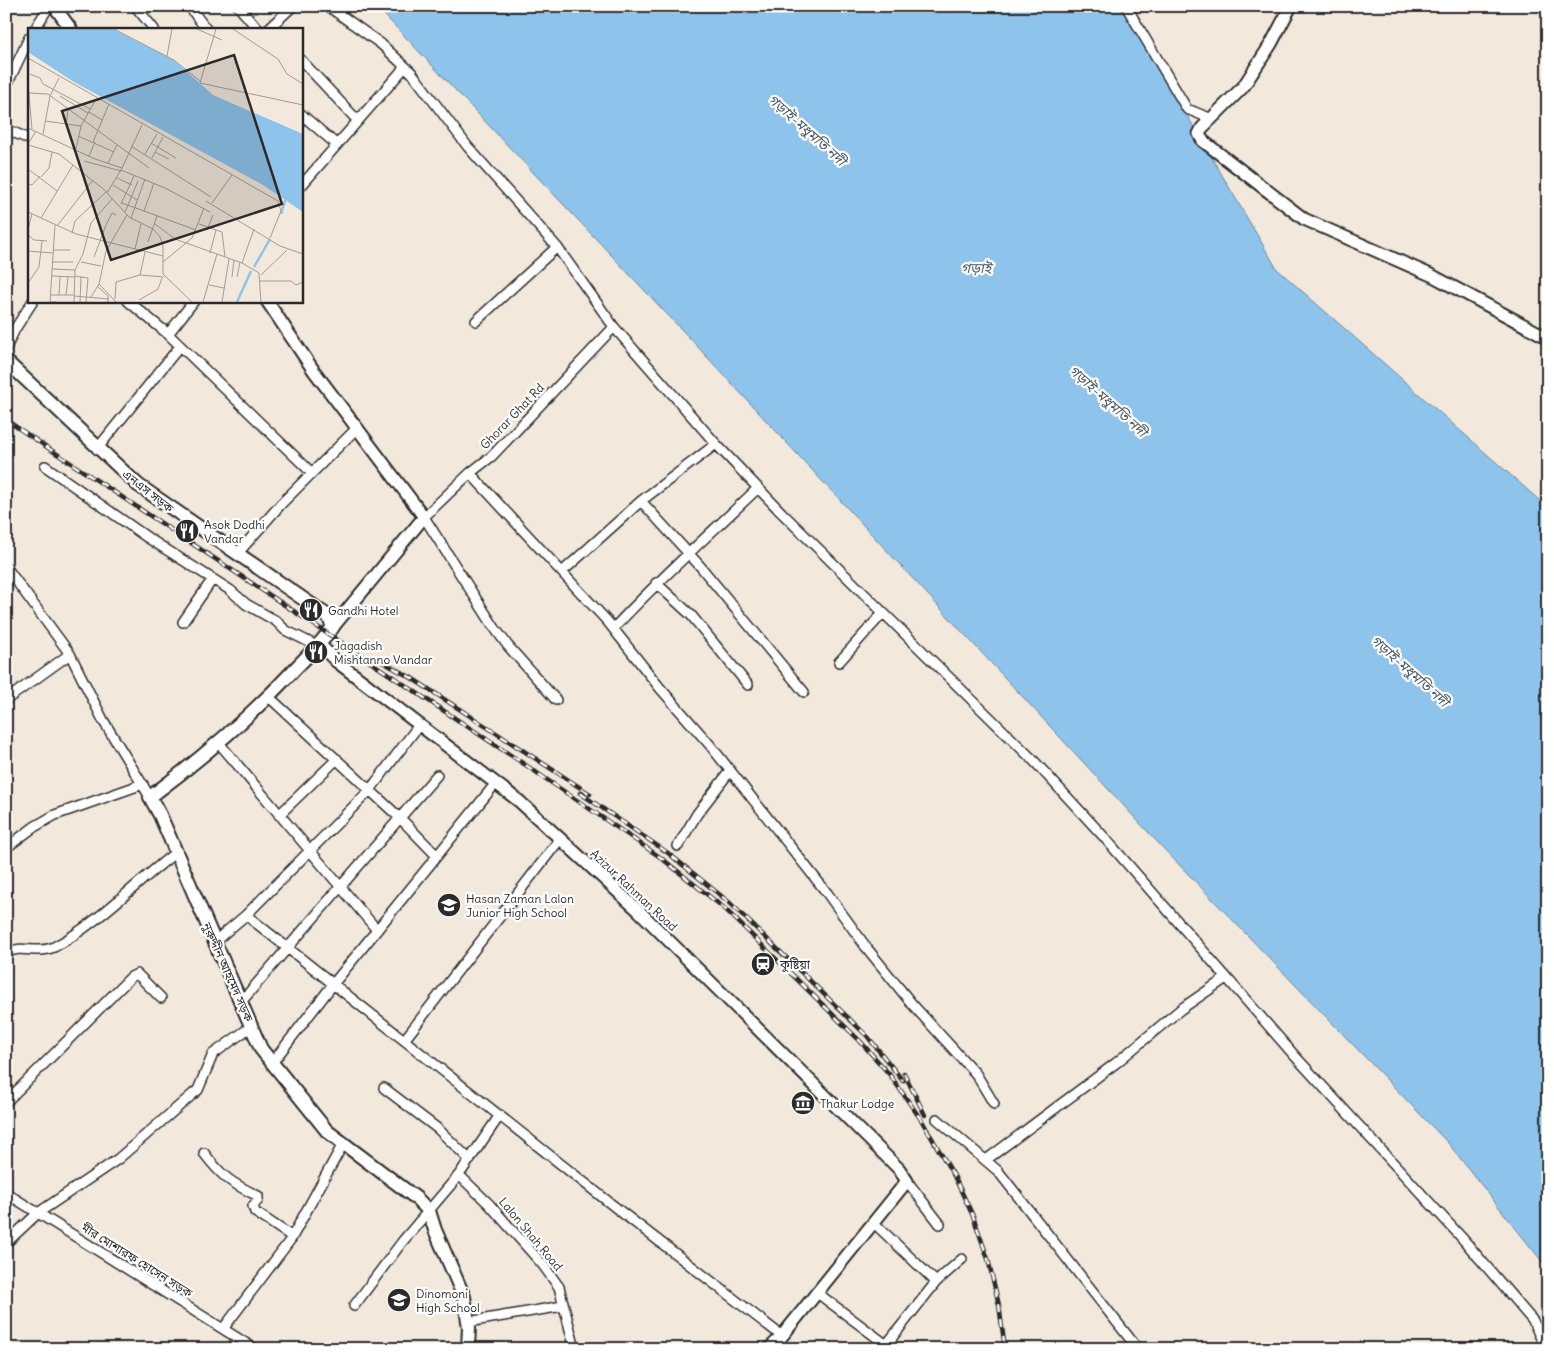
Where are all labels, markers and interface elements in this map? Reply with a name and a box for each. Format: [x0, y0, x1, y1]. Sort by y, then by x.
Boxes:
inset map [28, 28, 302, 302]
water label: গড়াই-মধুমতি নদী [764, 90, 852, 172]
water label: গড়াই [961, 259, 994, 277]
water label: গড়াই-মধুমতি নদী [1065, 361, 1153, 443]
street label: Ghorar Ghat Rd [477, 380, 547, 452]
street label: এনএস সড়ক [119, 466, 177, 516]
place label: Asok Dodhi Vandar [204, 517, 265, 546]
restaurant icon: Asok Dodhi Vandar [174, 518, 200, 544]
restaurant icon: Gandhi Hotel [298, 597, 324, 623]
place label: Gandhi Hotel [328, 603, 398, 618]
water label: গড়াই-মধুমতি নদী [1367, 631, 1455, 713]
place label: Jagadish Mishtanno Vandar [334, 638, 433, 667]
restaurant icon: Jagadish Mishtanno Vandar [303, 639, 329, 665]
street label: Azizur Rahman Road [587, 846, 681, 934]
place label: Hasan Zaman Lalon Junior High School [466, 891, 574, 920]
school or university icon: Hasan Zaman Lalon Junior High School [436, 892, 462, 918]
street label: নুরুদ্দীন আহমেদ সড়ক [198, 919, 257, 1025]
station icon: কুষ্টিয়া [750, 951, 776, 977]
place label: কুষ্টিয়া [779, 957, 811, 973]
museum icon: Thakur Lodge [790, 1090, 816, 1116]
place label: Thakur Lodge [820, 1096, 894, 1111]
street label: Lalon Shah Road [496, 1194, 566, 1274]
street label: মীর মোশারফ হোসেন সড়ক [78, 1219, 196, 1301]
place label: Dinomoni High School [416, 1286, 480, 1315]
school or university icon: Dinomoni High School [386, 1287, 412, 1313]

